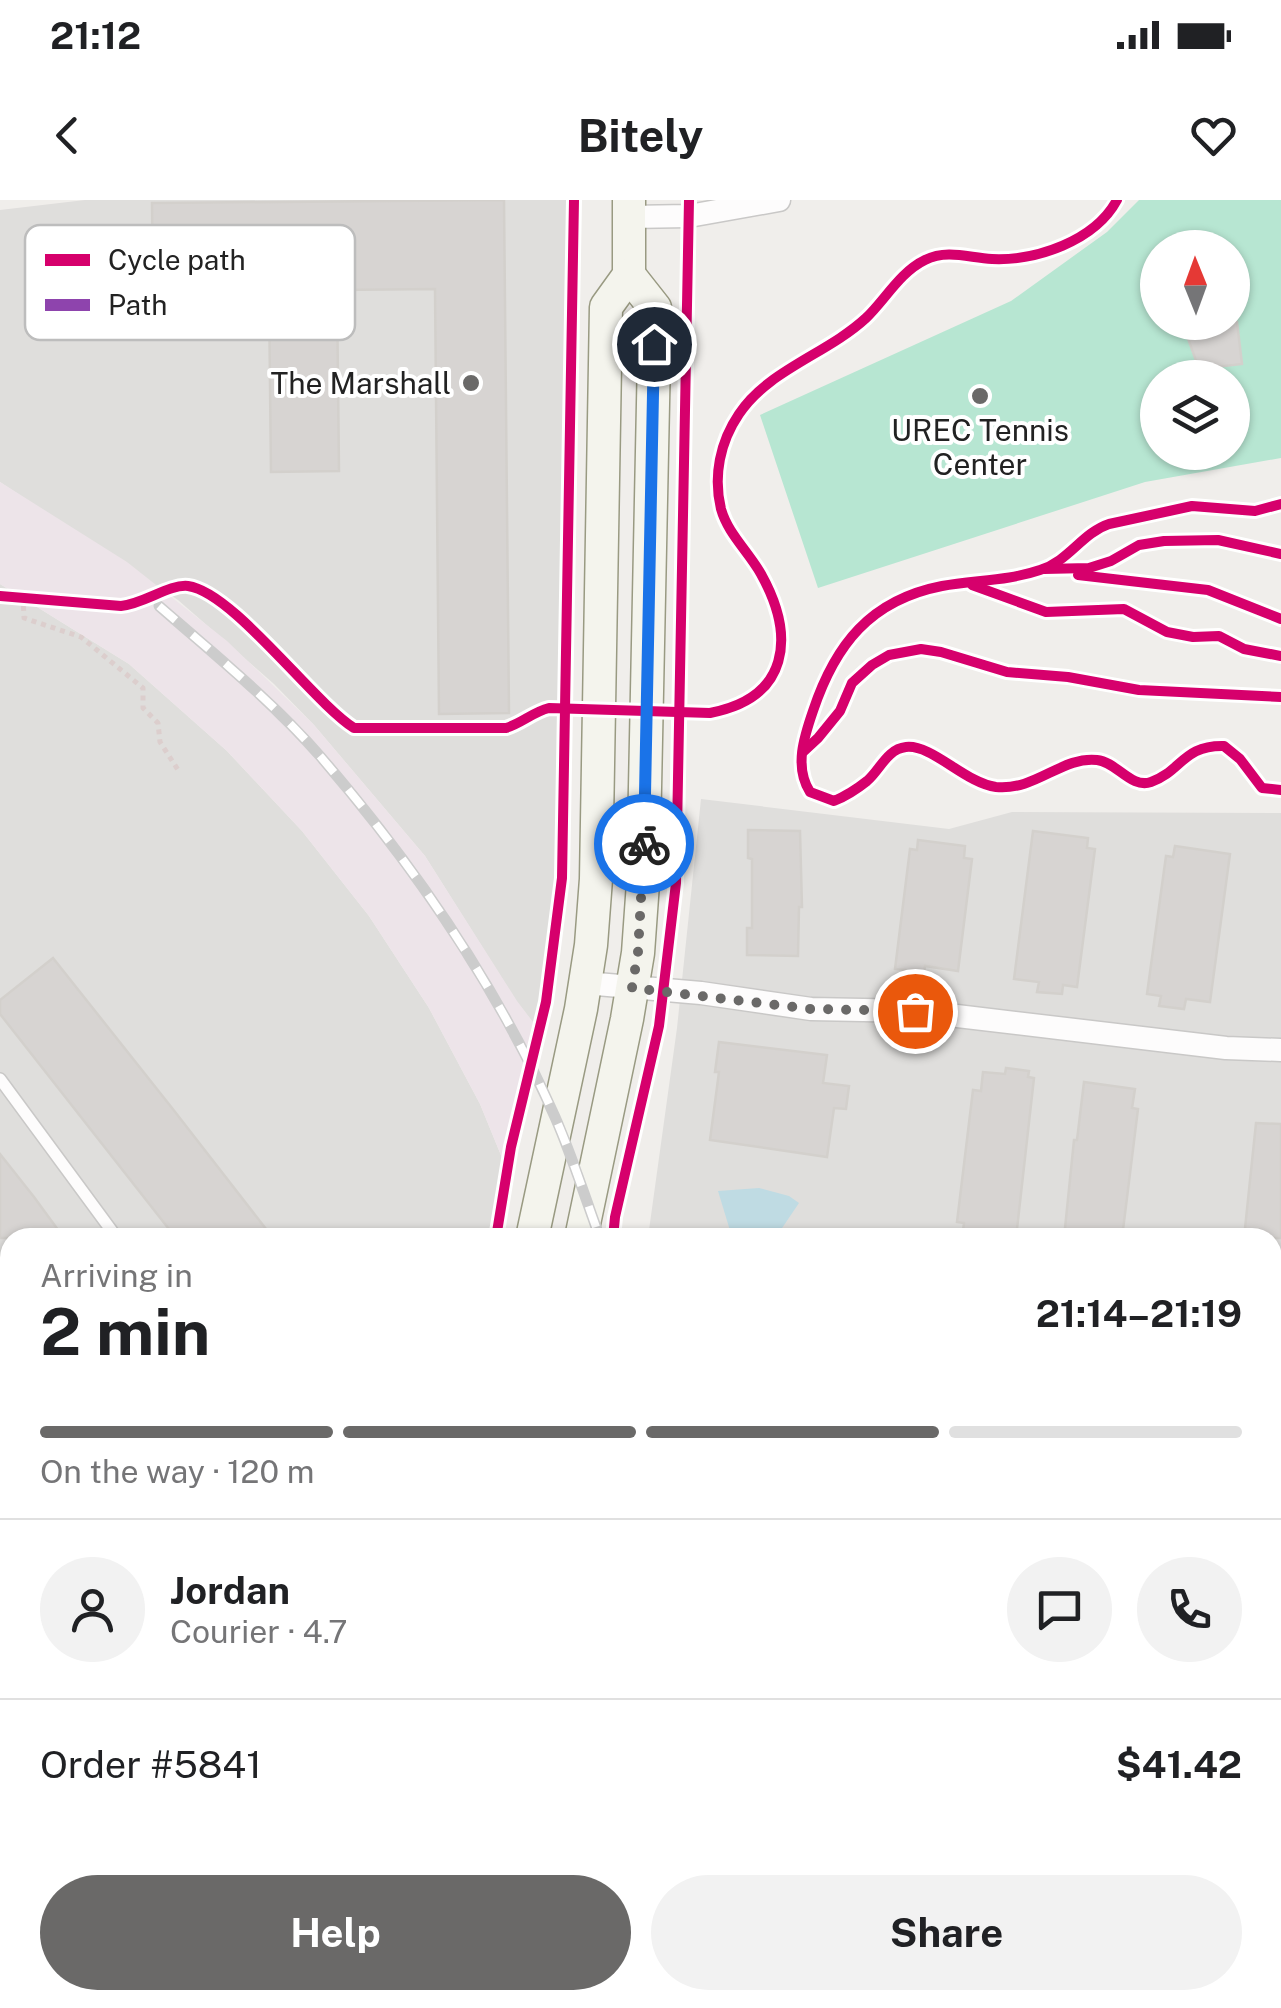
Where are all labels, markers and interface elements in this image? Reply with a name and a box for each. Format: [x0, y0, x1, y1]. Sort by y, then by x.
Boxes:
text: 21:12 [50, 13, 141, 58]
icon: back [40, 108, 95, 163]
icon: heart [1186, 108, 1241, 163]
text: Bitely [578, 109, 703, 162]
legend [25, 225, 355, 340]
north arrow [1140, 230, 1250, 340]
map controls [1140, 230, 1250, 470]
text: Cycle path [108, 243, 246, 276]
text: Path [108, 288, 167, 321]
pin [612, 302, 697, 387]
icon: home [627, 317, 682, 372]
button: layers [1140, 360, 1250, 470]
place label: The Marshall [270, 365, 451, 401]
marker: The Marshall [460, 372, 482, 394]
marker: UREC Tennis Center [969, 385, 991, 407]
place label: UREC Tennis Center [891, 412, 1069, 482]
courier [594, 794, 694, 894]
icon: bike [617, 817, 672, 872]
pin [873, 969, 958, 1054]
icon: bag [888, 984, 943, 1039]
text: Arriving in [40, 1257, 193, 1294]
text: 21:14–21:19 [1036, 1291, 1242, 1336]
text: 2 min [40, 1293, 210, 1370]
text: On the way · 120 m [40, 1453, 314, 1490]
button: person [40, 1557, 145, 1662]
button: chat [1007, 1557, 1112, 1662]
button: phone [1137, 1557, 1242, 1662]
text: Jordan [170, 1568, 290, 1613]
text: Courier · 4.7 [170, 1613, 347, 1650]
text: Order #5841 [40, 1742, 262, 1787]
text: $41.42 [1116, 1742, 1242, 1787]
button: Help [40, 1875, 631, 1990]
button: Share [651, 1875, 1242, 1990]

